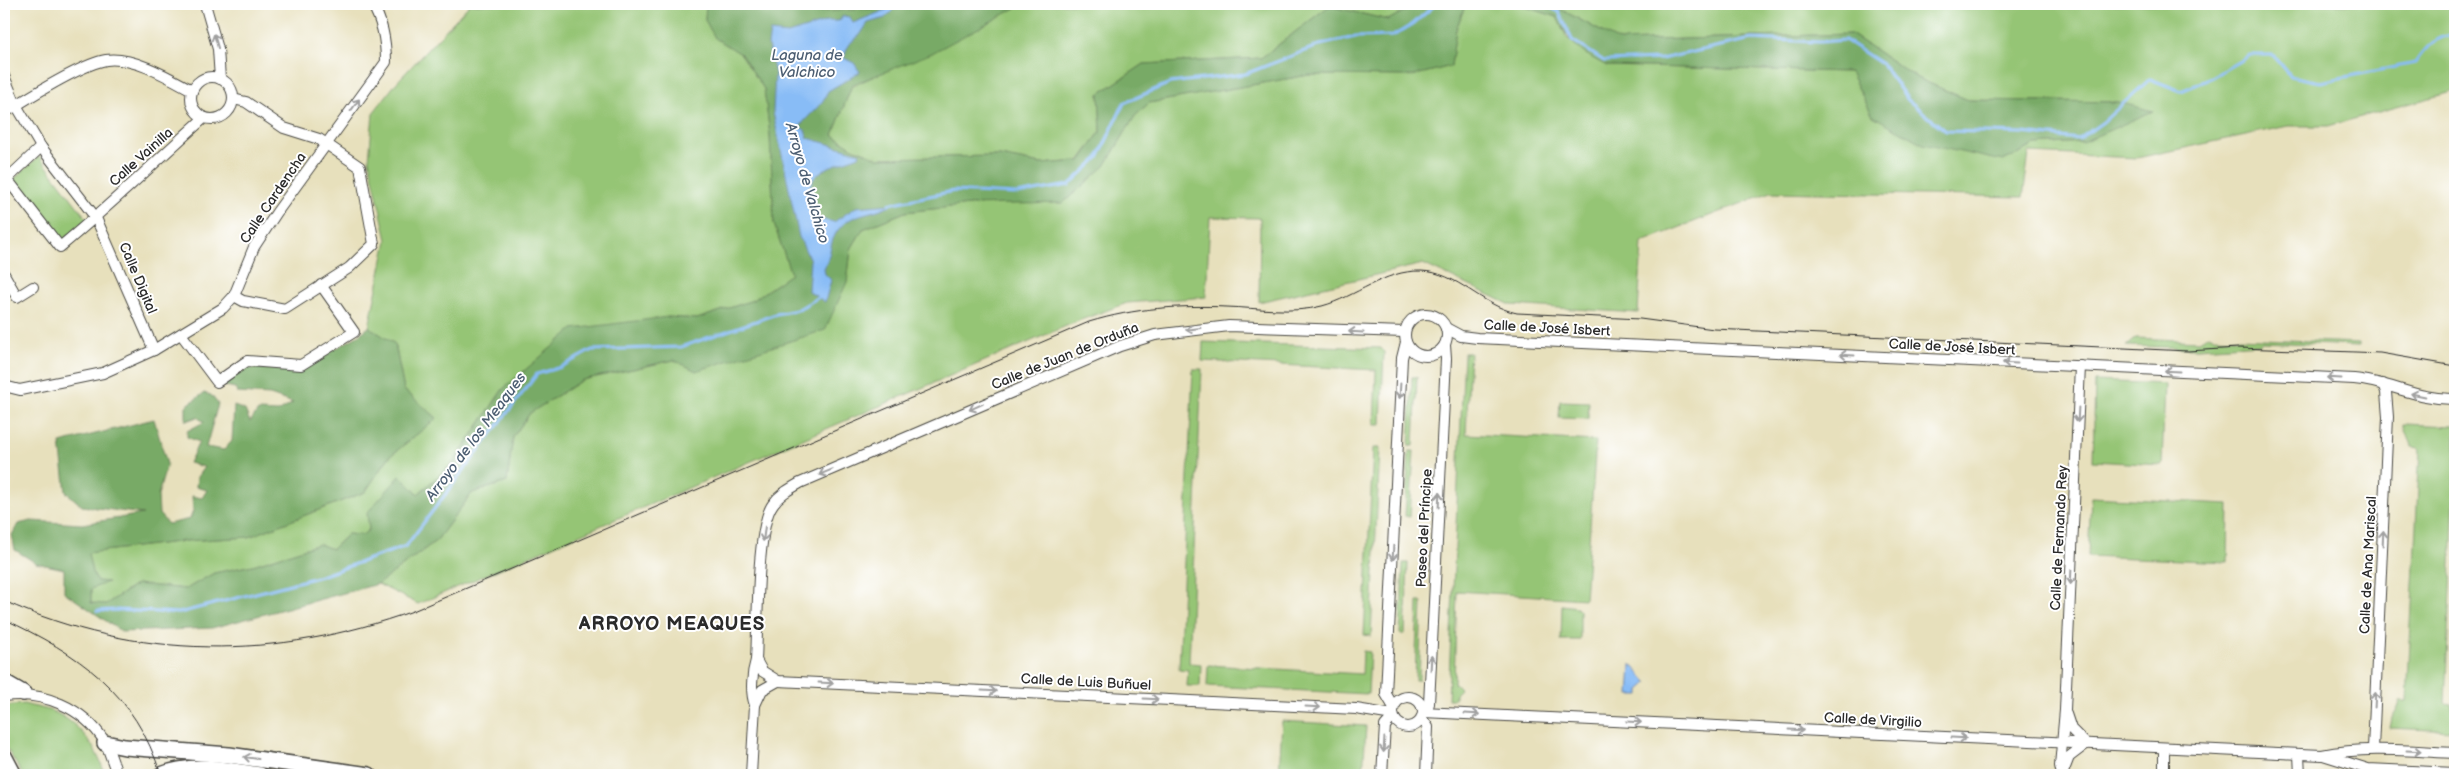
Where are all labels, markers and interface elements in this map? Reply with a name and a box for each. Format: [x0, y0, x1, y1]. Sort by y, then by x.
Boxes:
one-way arrow [210, 33, 220, 49]
water label: Laguna de Valchico [771, 46, 843, 82]
one-way arrow [349, 99, 360, 112]
water label: Arroyo de Valchico [780, 119, 833, 246]
street label: Calle Vainilla [106, 124, 176, 190]
street label: Calle Cardencha [236, 149, 310, 247]
street label: Calle Digital [115, 240, 161, 316]
street label: Calle de José Isbert [1483, 316, 1611, 340]
street label: Calle de Juan de Orduña [989, 319, 1141, 393]
one-way arrow [1186, 324, 1202, 334]
one-way arrow [1348, 327, 1364, 336]
street label: Calle de José Isbert [1888, 335, 2016, 359]
one-way arrow [1840, 351, 1856, 360]
one-way arrow [2002, 358, 2018, 368]
one-way arrow [2164, 366, 2180, 375]
water label: Arroyo de los Meaques [421, 368, 531, 506]
one-way arrow [2327, 373, 2343, 383]
one-way arrow [1396, 382, 1405, 398]
one-way arrow [2411, 390, 2427, 400]
one-way arrow [969, 403, 984, 413]
one-way arrow [2073, 406, 2083, 423]
street label: Calle de Fernando Rey [2047, 464, 2071, 611]
one-way arrow [819, 468, 834, 477]
street label: Paseo del Príncipe [1412, 468, 1436, 588]
one-way arrow [1435, 493, 1444, 509]
street label: Calle de Ana Mariscal [2356, 496, 2380, 634]
one-way arrow [758, 526, 768, 542]
one-way arrow [2378, 530, 2387, 546]
one-way arrow [1388, 544, 1398, 561]
one-way arrow [2066, 569, 2075, 585]
district label: ARROYO MEAQUES [578, 613, 765, 636]
one-way arrow [1426, 655, 1435, 671]
street label: Calle de Luis Buñuel [1020, 670, 1152, 694]
one-way arrow [818, 679, 834, 688]
one-way arrow [980, 686, 996, 696]
one-way arrow [2370, 693, 2380, 709]
one-way arrow [1142, 694, 1159, 704]
one-way arrow [1305, 702, 1321, 711]
street label: Calle de Virgilio [1824, 709, 1923, 731]
one-way arrow [1463, 710, 1479, 719]
one-way arrow [1626, 718, 1642, 727]
one-way arrow [1788, 725, 1804, 734]
one-way arrow [1950, 733, 1966, 742]
one-way arrow [1380, 736, 1389, 752]
one-way arrow [2406, 746, 2422, 755]
one-way arrow [244, 753, 260, 763]

